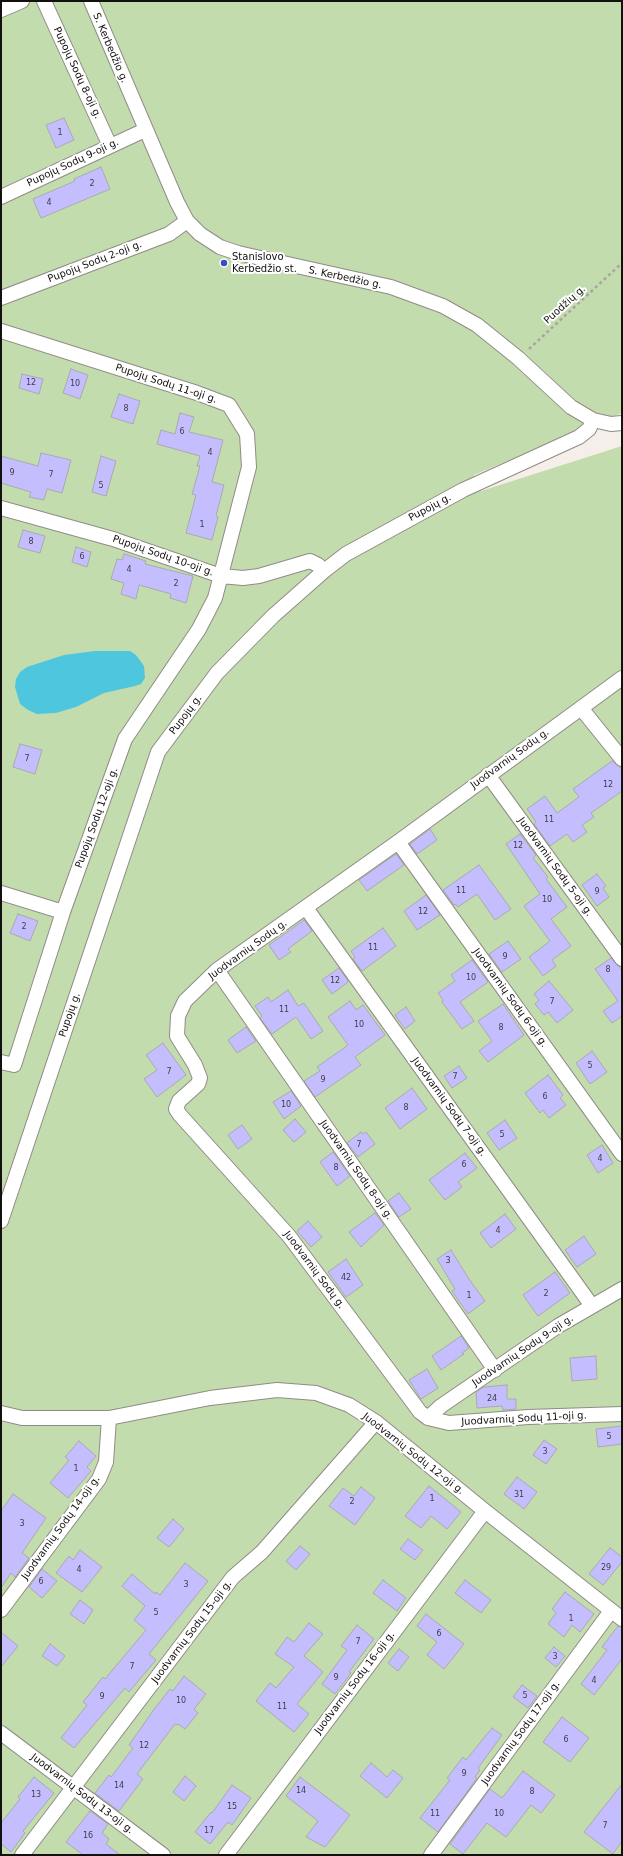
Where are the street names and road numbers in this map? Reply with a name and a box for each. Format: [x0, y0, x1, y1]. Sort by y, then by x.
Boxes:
street label: S. Kerbedžio g. [90, 11, 130, 85]
street label: Pupojų Sodų 8-oji g. [50, 25, 104, 121]
street label: Pupojų Sodų 9-oji g. [25, 136, 121, 190]
street label: Pupojų Sodų 2-oji g. [46, 239, 144, 285]
street label: S. Kerbedžio g. [307, 264, 383, 292]
street label: Puodžių g. [542, 283, 588, 327]
street label: Pupojų Sodų 11-oji g. [114, 362, 218, 406]
street label: Pupojų g. [407, 492, 453, 524]
street label: Pupojų Sodų 10-oji g. [111, 533, 215, 579]
street label: Pupojų g. [167, 693, 205, 737]
street label: Juodvarnių Sodų g. [468, 726, 552, 792]
street label: Pupojų Sodų 12-oji g. [73, 766, 121, 870]
street label: Juodvarnių Sodų 5-oji g. [515, 815, 595, 919]
street label: Juodvarnių Sodų g. [206, 917, 290, 983]
street label: Juodvarnių Sodų 6-oji g. [470, 946, 550, 1050]
street label: Pupojų g. [57, 991, 83, 1039]
street label: Juodvarnių Sodų 7-oji g. [409, 1055, 489, 1159]
street label: Juodvarnių Sodų 8-oji g. [317, 1118, 395, 1222]
street label: Juodvarnių Sodų g. [281, 1229, 347, 1311]
street label: Juodvarnių Sodų 9-oji g. [470, 1313, 576, 1389]
street label: Juodvarnių Sodų 11-oji g. [461, 1410, 587, 1428]
street label: Juodvarnių Sodų 12-oji g. [360, 1411, 466, 1497]
street label: Juodvarnių Sodų 14-oji g. [19, 1474, 103, 1582]
street label: Juodvarnių Sodų 15-oji g. [149, 1578, 235, 1686]
street label: Juodvarnių Sodų 16-oji g. [312, 1629, 398, 1737]
street label: Juodvarnių Sodų 17-oji g. [479, 1679, 563, 1787]
street label: Juodvarnių Sodų 13-oji g. [28, 1751, 136, 1837]

